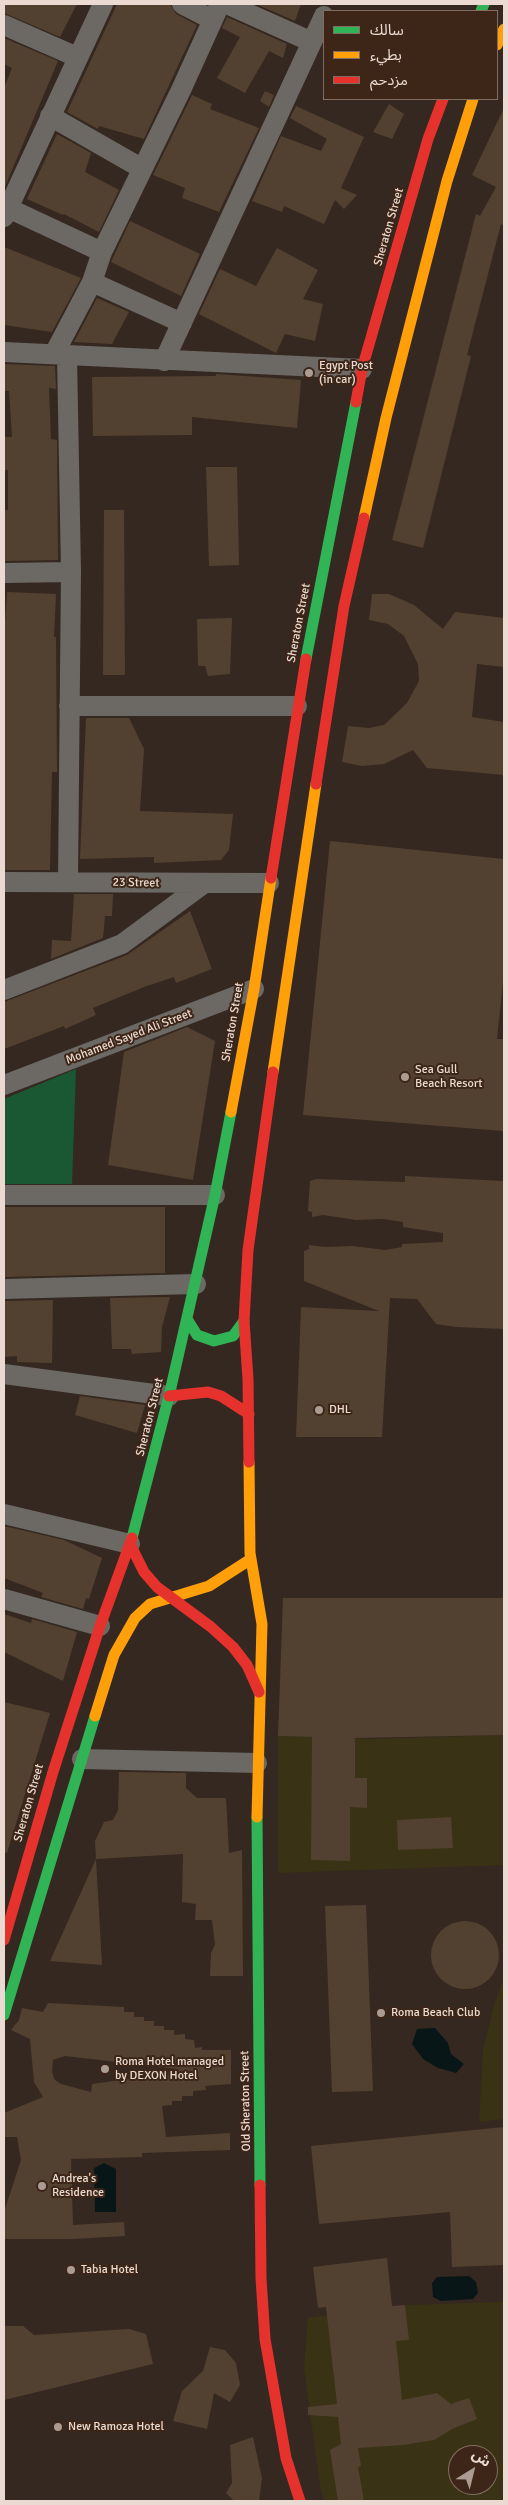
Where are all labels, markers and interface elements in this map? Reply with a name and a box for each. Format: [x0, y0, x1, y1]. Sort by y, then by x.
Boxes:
legend [323, 10, 498, 100]
text: سالك [370, 21, 404, 39]
text: بطيء [370, 46, 402, 64]
text: مزدحم [370, 71, 408, 89]
street label: Sheraton Street [371, 186, 407, 268]
place label: Egypt Post (in car) [319, 359, 373, 387]
marker: Egypt Post (in car) [303, 367, 315, 379]
street label: Sheraton Street [284, 582, 314, 664]
street label: 23 Street [112, 875, 160, 891]
street label: Sheraton Street [219, 981, 247, 1063]
street label: Mohamed Sayed Ali Street [64, 1006, 194, 1068]
place label: Sea Gull Beach Resort [415, 1063, 483, 1091]
marker: Sea Gull Beach Resort [399, 1071, 411, 1083]
street label: Sheraton Street [133, 1376, 167, 1458]
place label: DHL [329, 1403, 351, 1417]
marker: DHL [313, 1404, 325, 1416]
street label: Sheraton Street [11, 1762, 47, 1844]
place label: Roma Beach Club [391, 2006, 480, 2020]
marker: Roma Beach Club [375, 2007, 387, 2019]
street label: Old Sheraton Street [238, 2051, 254, 2151]
place label: Roma Hotel managed by DEXON Hotel [115, 2055, 224, 2083]
marker: Roma Hotel managed by DEXON Hotel [99, 2063, 111, 2075]
place label: Andrea's Residence [52, 2172, 104, 2200]
marker: Andrea's Residence [36, 2180, 48, 2192]
place label: Tabia Hotel [81, 2263, 138, 2277]
marker: Tabia Hotel [65, 2264, 77, 2276]
place label: New Ramoza Hotel [68, 2420, 164, 2434]
marker: New Ramoza Hotel [52, 2421, 64, 2433]
north arrow [448, 2445, 498, 2495]
text: ش [469, 2446, 494, 2471]

